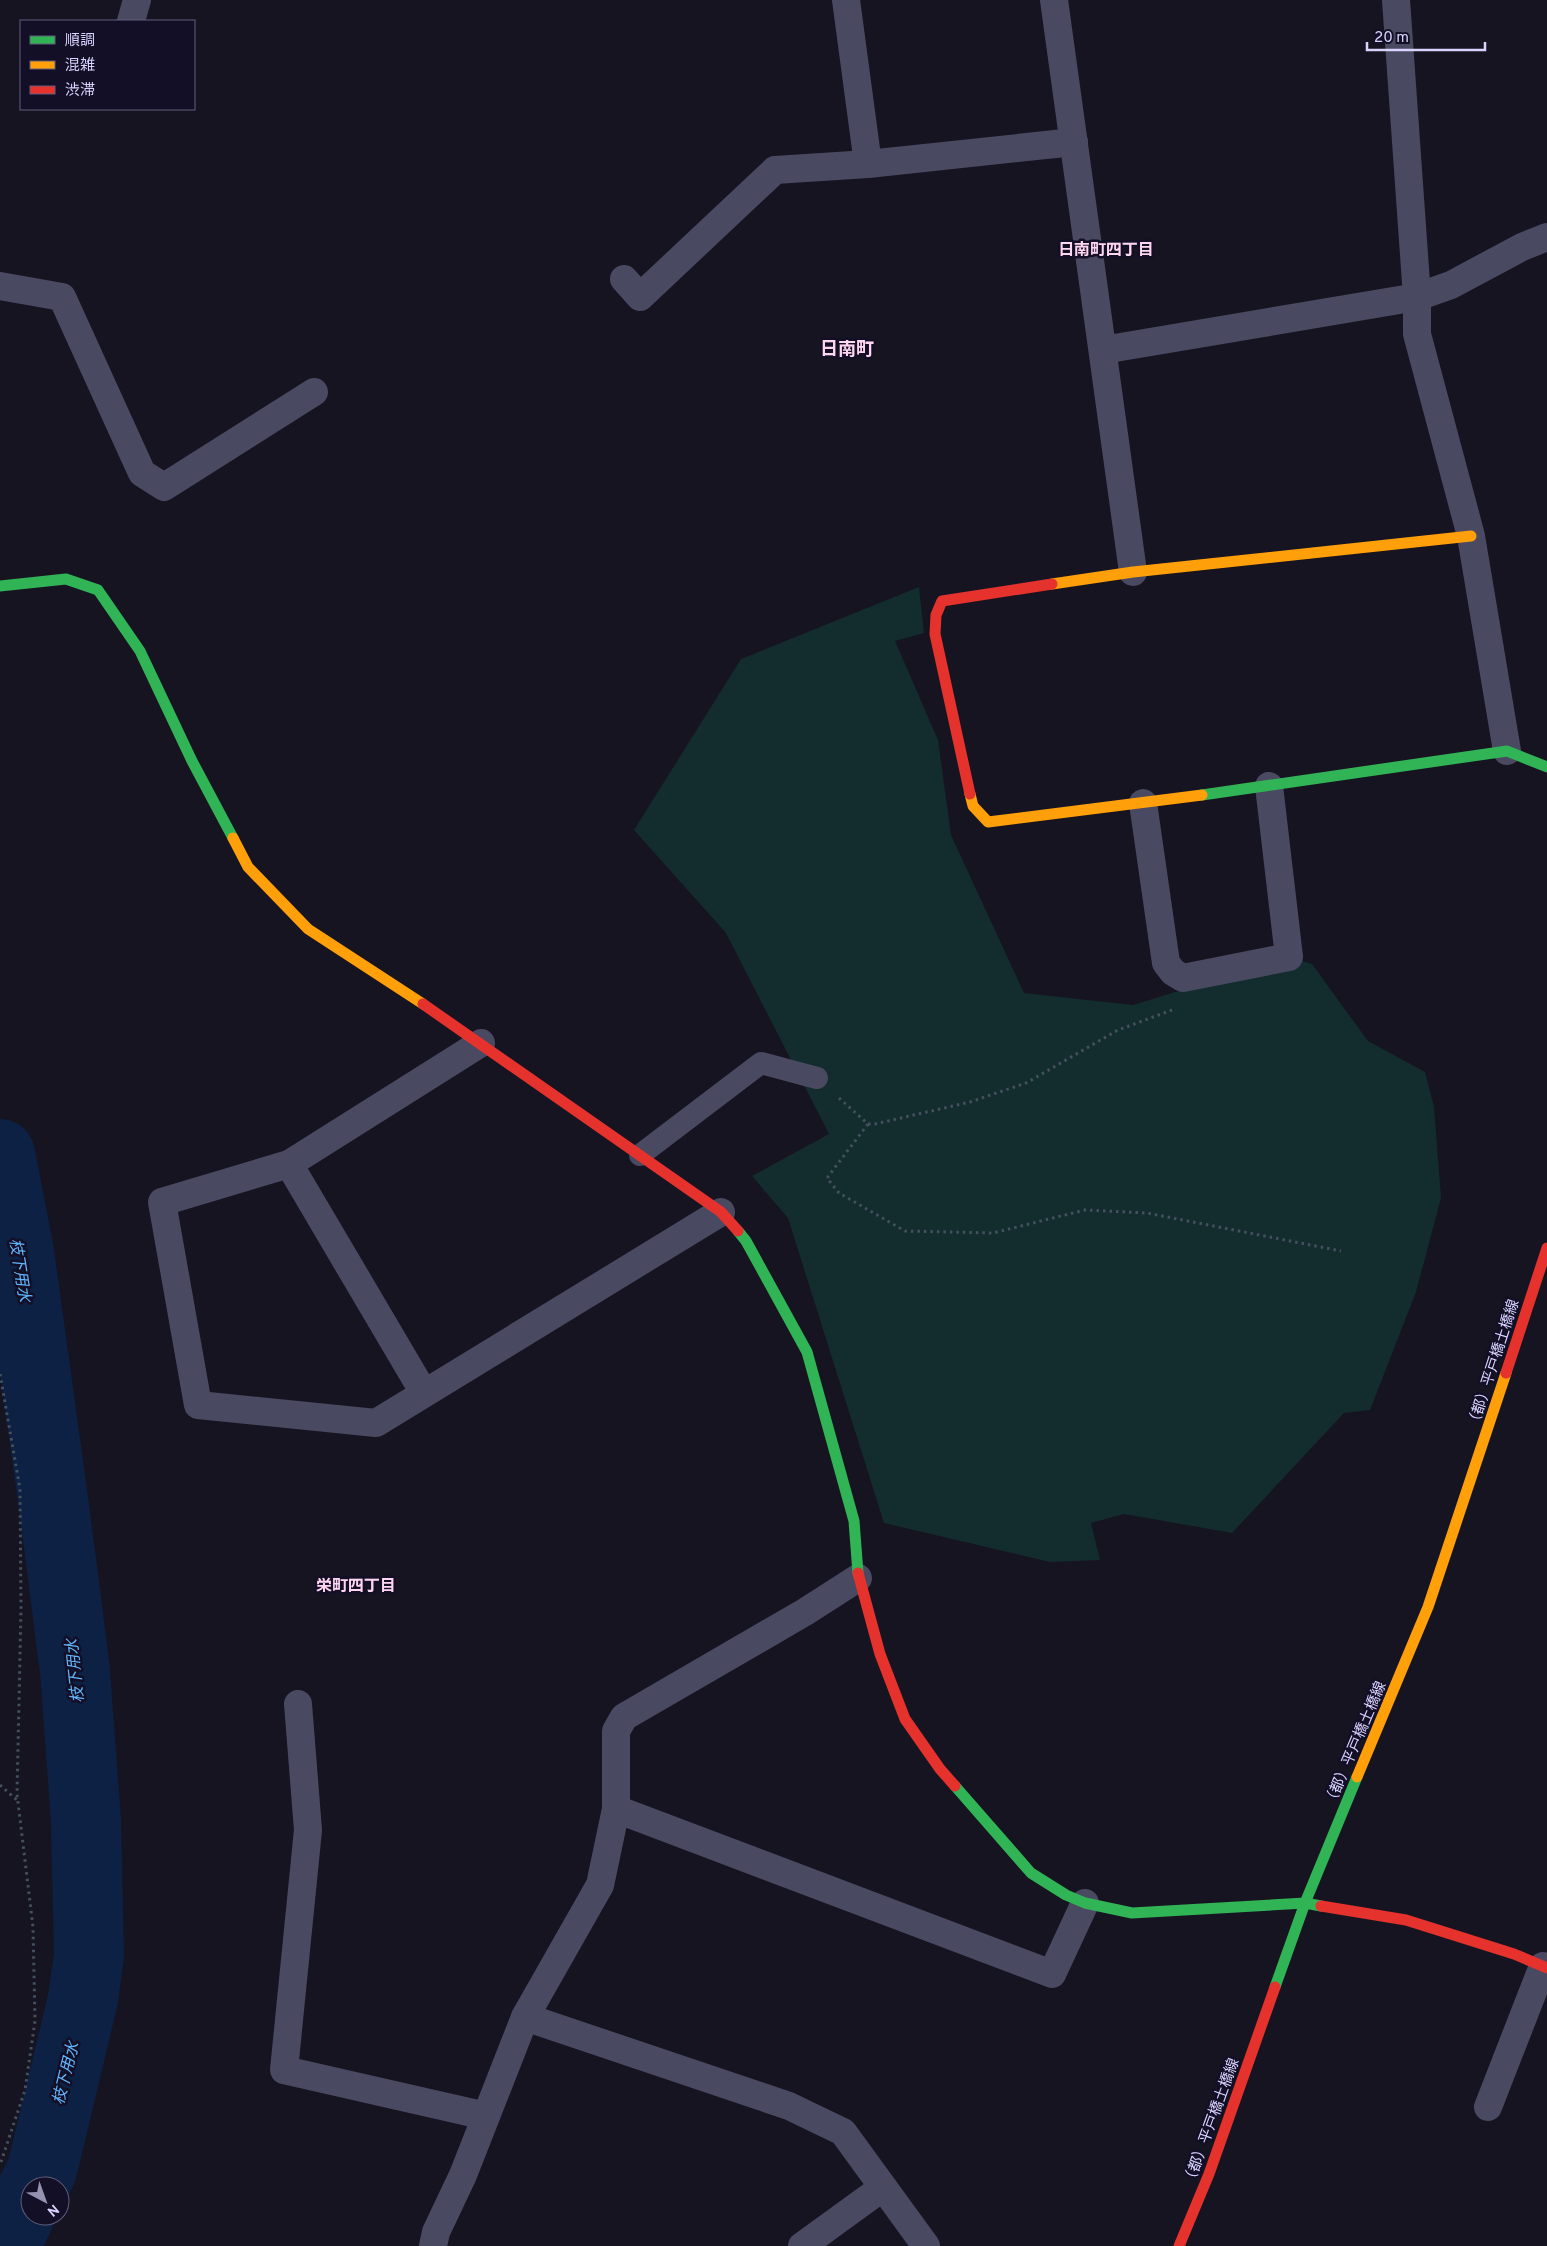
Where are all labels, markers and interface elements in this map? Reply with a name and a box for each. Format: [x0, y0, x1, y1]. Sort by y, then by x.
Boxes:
legend [20, 20, 195, 110]
scale bar [1367, 20, 1484, 52]
text: 20 m [1374, 29, 1409, 48]
text: 順調 [65, 32, 95, 51]
text: 混雑 [65, 57, 95, 76]
text: 渋滞 [65, 82, 95, 101]
district label: 日南町四丁目 [1058, 241, 1154, 261]
district label: 日南町 [820, 339, 874, 362]
water label: 枝下用水 [4, 1237, 34, 1305]
street label: （都）平戸橋土橋線 [1465, 1297, 1524, 1432]
district label: 栄町四丁目 [316, 1577, 396, 1597]
water label: 枝下用水 [62, 1636, 89, 1704]
street label: （都）平戸橋土橋線 [1321, 1679, 1392, 1810]
water label: 枝下用水 [49, 2038, 85, 2107]
street label: （都）平戸橋土橋線 [1180, 2056, 1244, 2189]
north arrow [20, 2176, 70, 2226]
text: N [43, 2200, 62, 2219]

